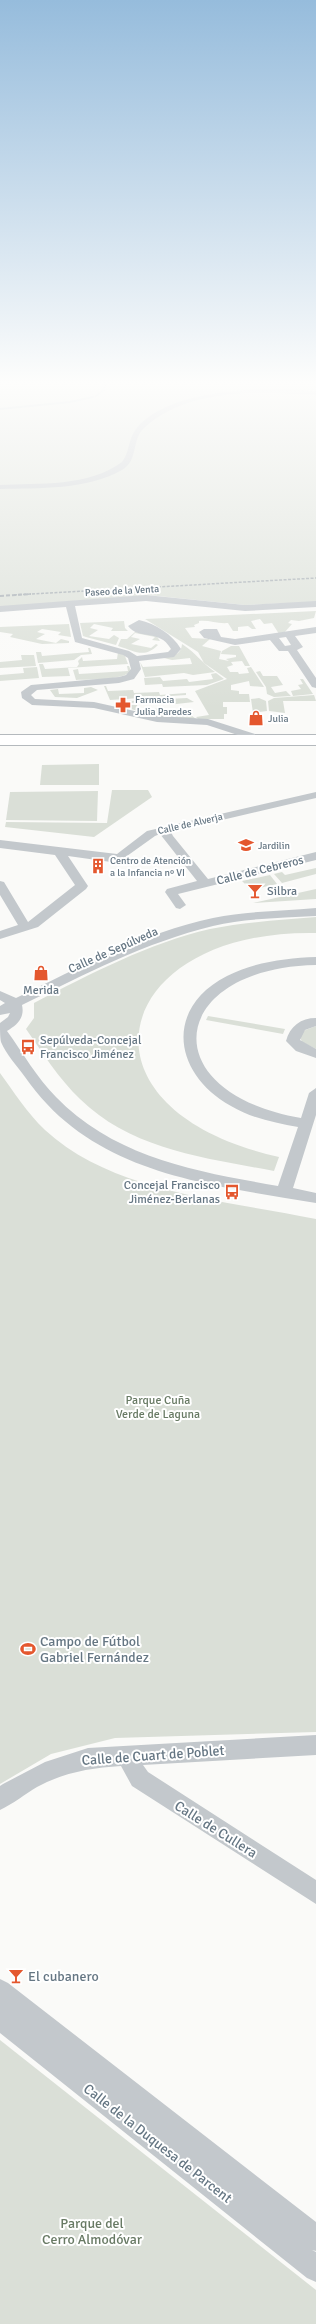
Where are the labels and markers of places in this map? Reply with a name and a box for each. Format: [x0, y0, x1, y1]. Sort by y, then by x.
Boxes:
place label: Farmacia Julia Paredes [135, 694, 192, 718]
pharmacy icon: Farmacia Julia Paredes [114, 696, 132, 714]
shop icon: Julia [247, 709, 265, 727]
place label: Julia [268, 713, 289, 725]
school or university icon: Jardilin [237, 836, 255, 854]
place label: Jardilin [258, 840, 290, 852]
place label: Centro de Atención a la Infancia nº VI [110, 855, 191, 879]
building icon: Centro de Atención a la Infancia nº VI [89, 857, 107, 875]
bar icon: Silbra [246, 882, 264, 900]
place label: Silbra [267, 884, 297, 899]
shop icon: Merida [32, 964, 50, 982]
place label: Merida [23, 983, 59, 998]
place label: Sepúlveda-Concejal Francisco Jiménez [40, 1033, 142, 1062]
bus stop icon: Sepúlveda-Concejal Francisco Jiménez [19, 1038, 37, 1056]
place label: Concejal Francisco Jiménez-Berlanas [124, 1178, 220, 1207]
bus stop icon: Concejal Francisco Jiménez-Berlanas [223, 1183, 241, 1201]
place label: Campo de Fútbol Gabriel Fernández [40, 1633, 149, 1666]
sports icon: Campo de Fútbol Gabriel Fernández [19, 1640, 37, 1658]
bar icon: El cubanero [7, 1967, 25, 1985]
place label: El cubanero [28, 1968, 99, 1985]

